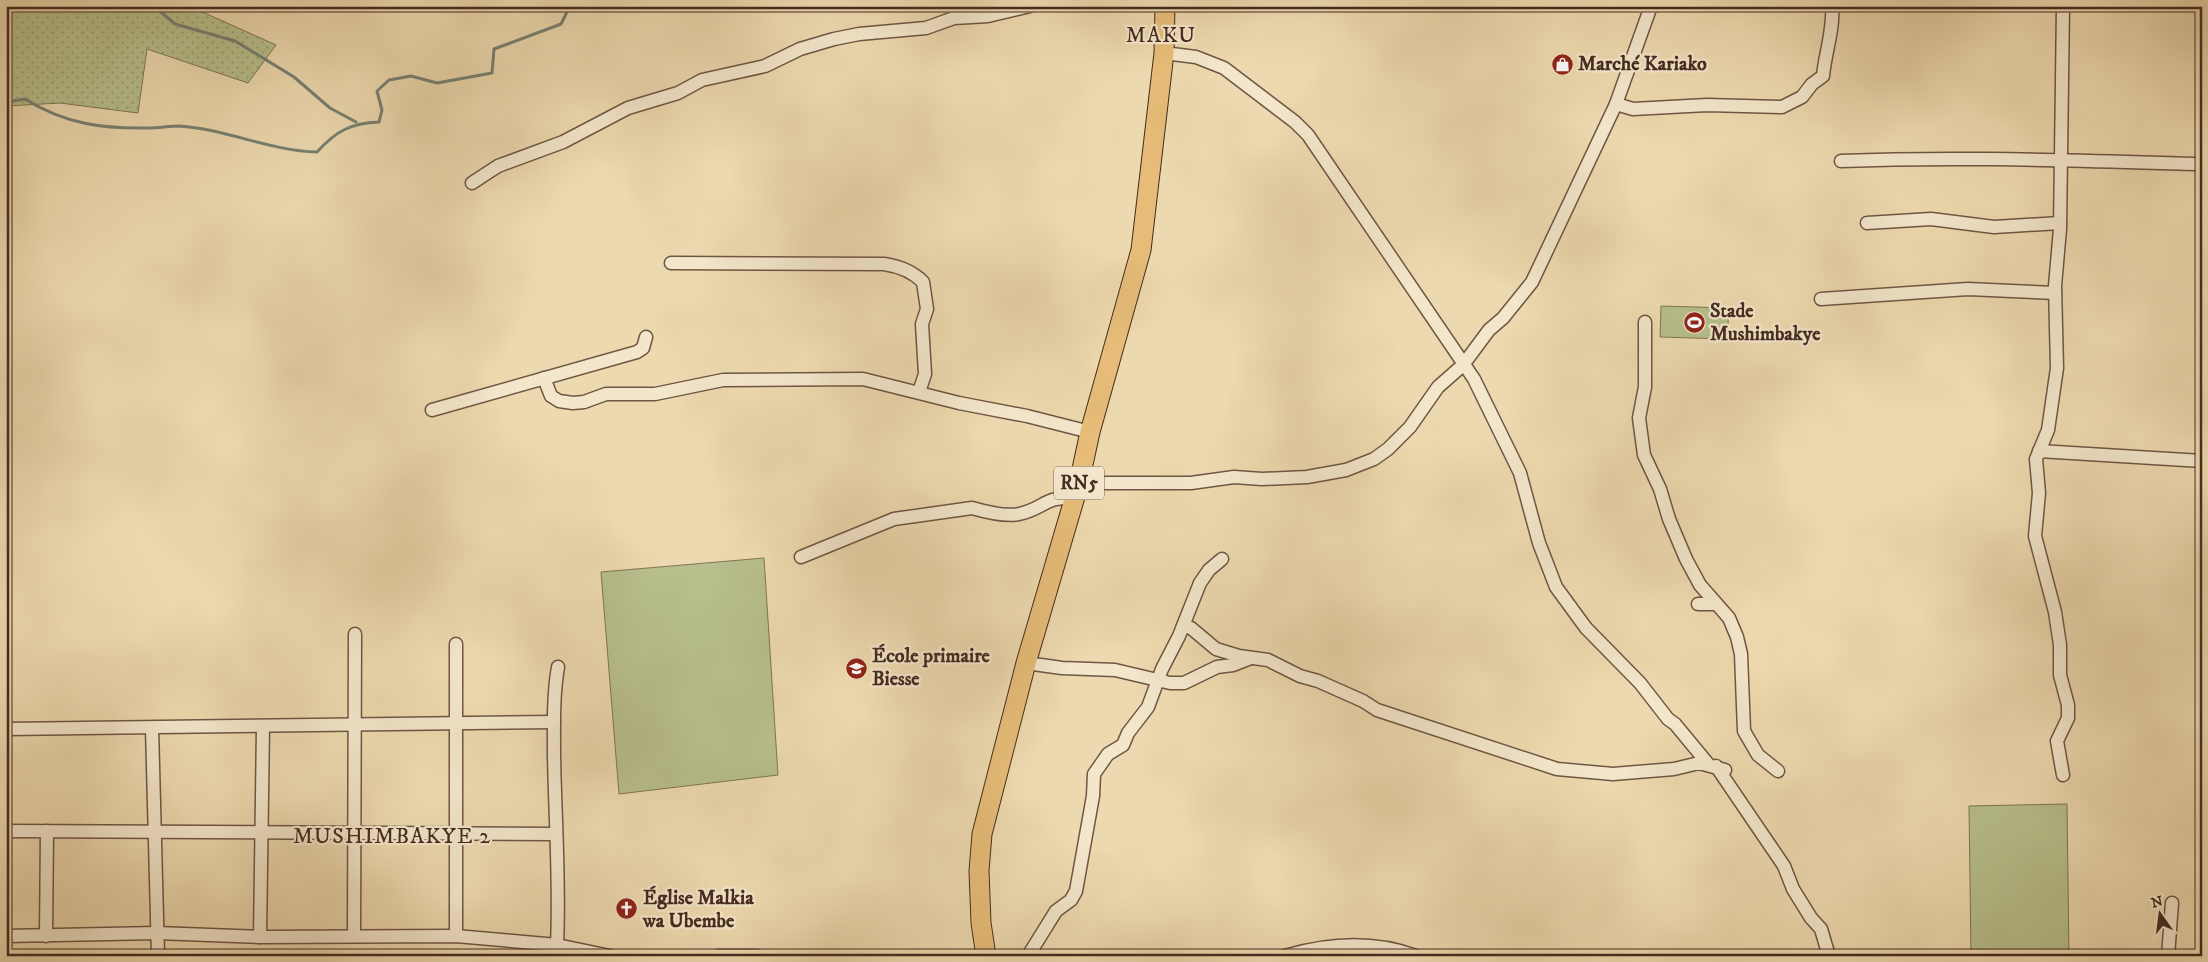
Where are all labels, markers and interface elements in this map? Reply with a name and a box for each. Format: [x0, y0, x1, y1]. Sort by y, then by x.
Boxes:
district label: MAKU [1126, 22, 1196, 49]
shop icon: Marché Kariako [1550, 52, 1574, 76]
place label: Marché Kariako [1578, 52, 1707, 77]
place label: Stade Mushimbakye [1710, 299, 1821, 347]
sports icon: Stade Mushimbakye [1682, 310, 1706, 334]
road number: RN5 [1054, 466, 1104, 499]
place label: École primaire Biesse [872, 643, 991, 692]
school or university icon: École primaire Biesse [844, 656, 868, 680]
district label: MUSHIMBAKYE 2 [293, 823, 491, 850]
place label: Église Malkia wa Ubembe [642, 885, 754, 934]
north arrow [2136, 890, 2186, 940]
text: N [2149, 892, 2165, 912]
church icon: Église Malkia wa Ubembe [615, 897, 639, 921]

